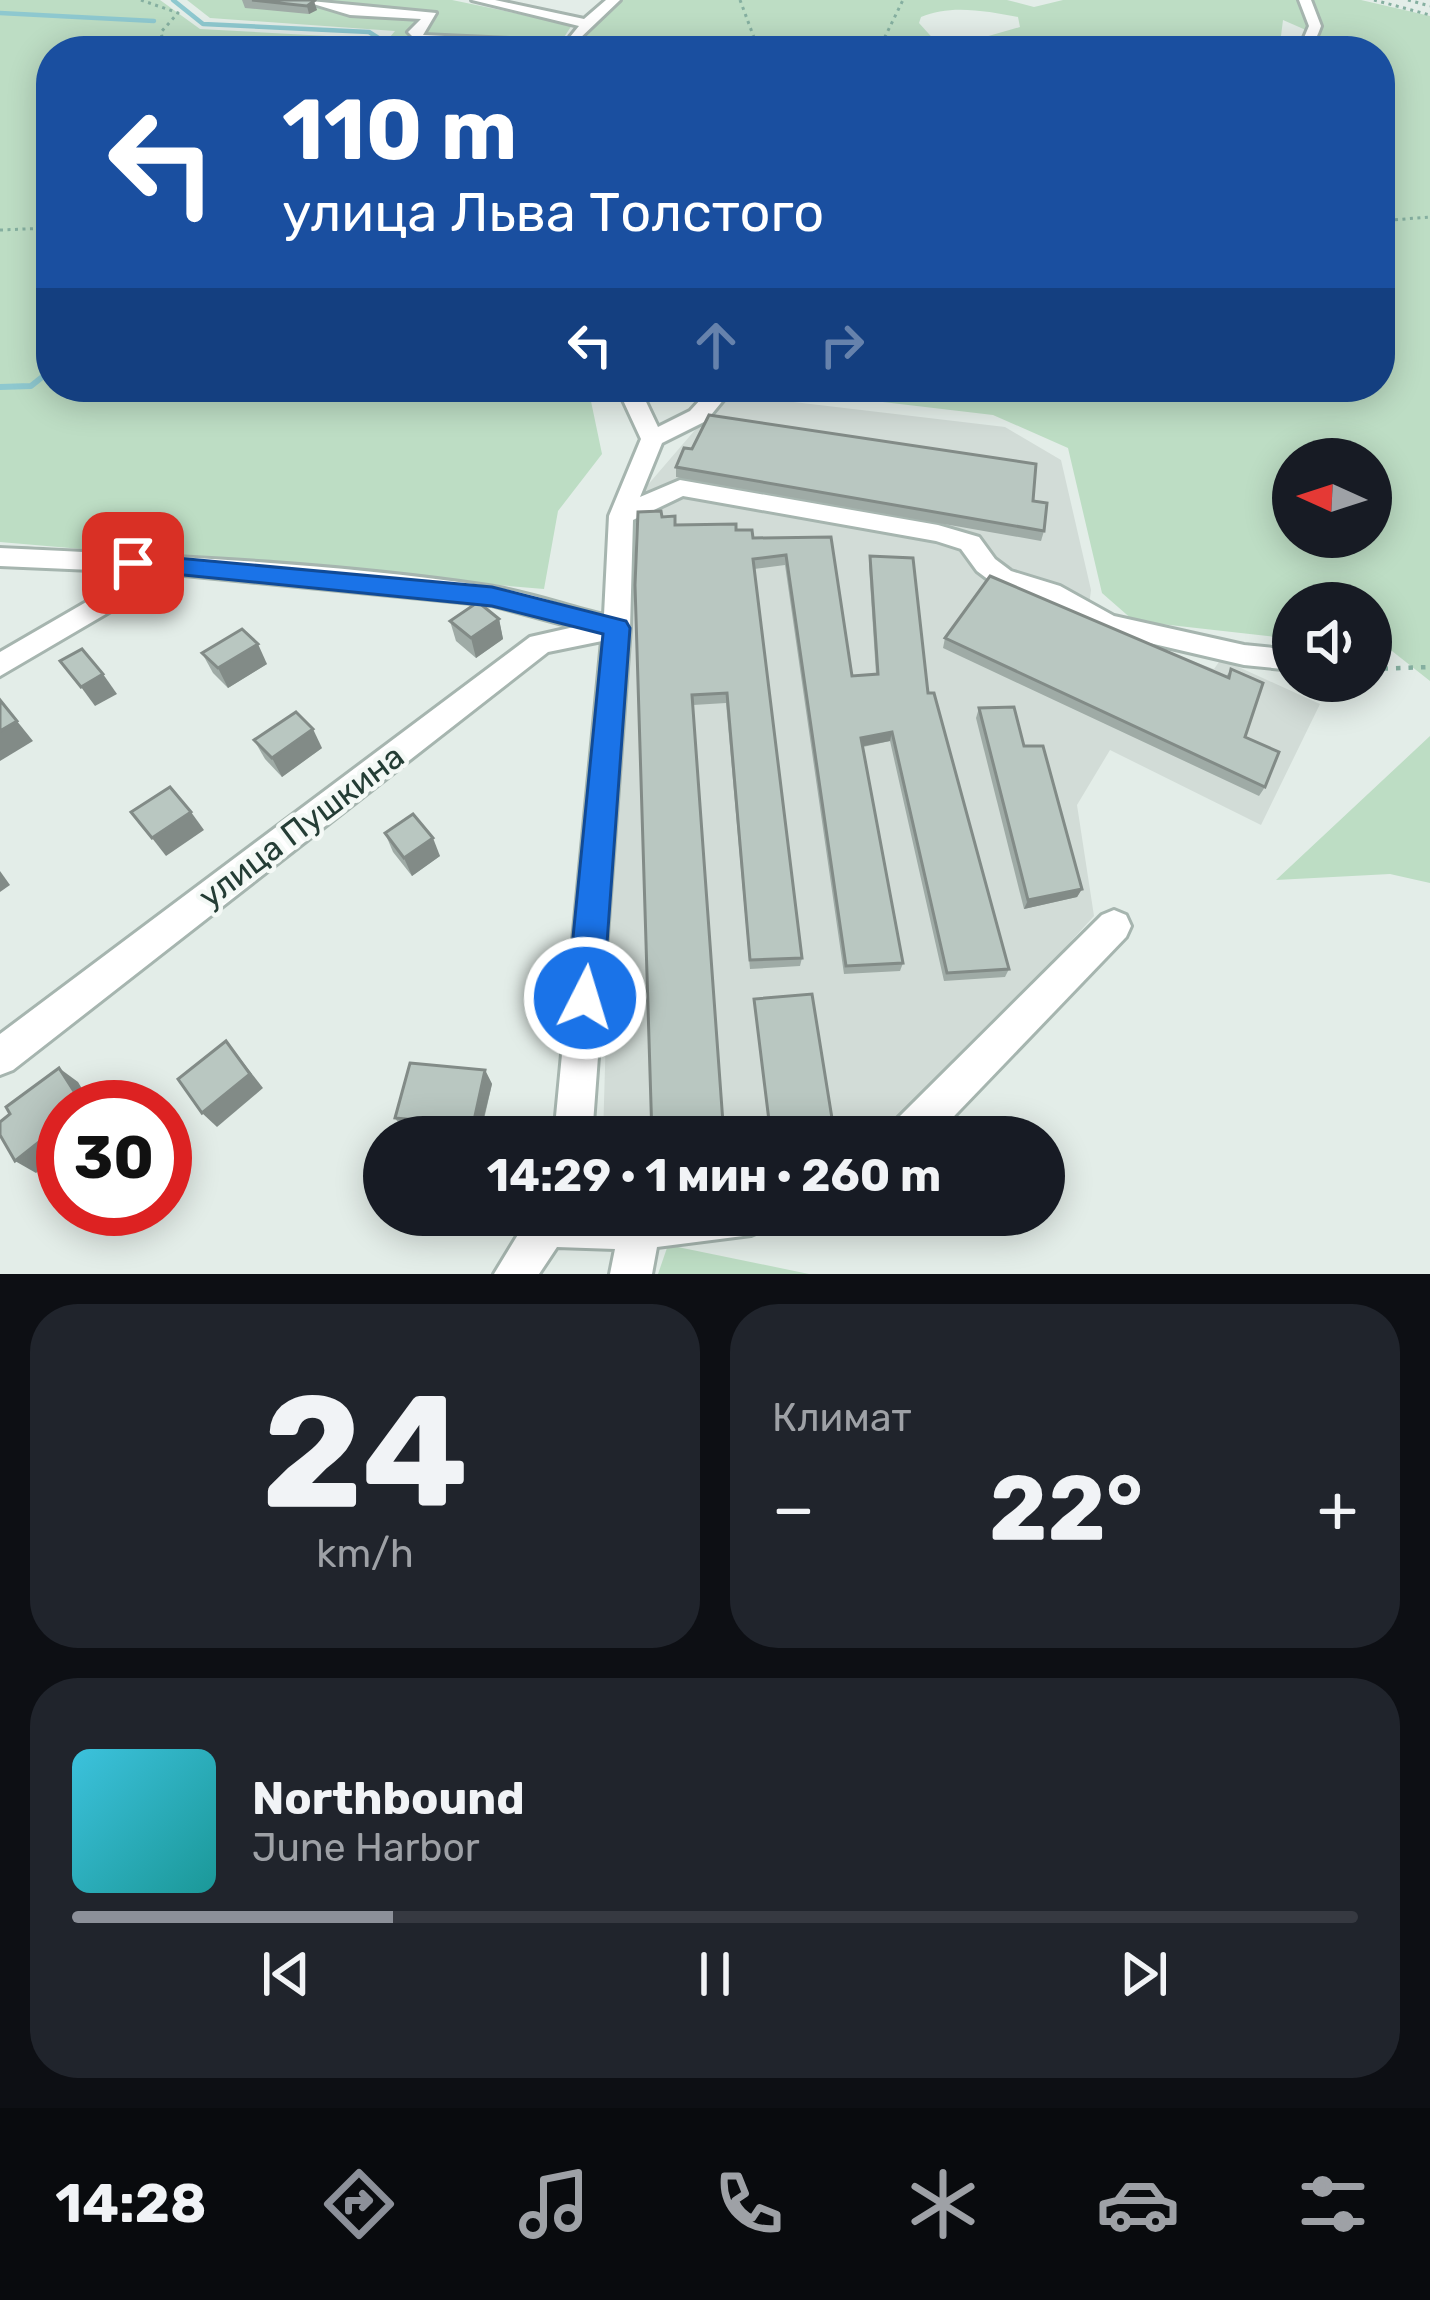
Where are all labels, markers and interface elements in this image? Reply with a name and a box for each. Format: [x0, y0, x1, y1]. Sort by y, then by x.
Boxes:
text: 110 m [282, 80, 517, 180]
icon: left [84, 84, 240, 240]
text: улица Льва Толстого [282, 181, 824, 245]
icon: left [557, 312, 623, 378]
icon: ahead [683, 312, 749, 378]
icon: right [809, 312, 875, 378]
north arrow [1272, 438, 1392, 558]
map controls [1272, 438, 1392, 702]
pin [82, 512, 184, 614]
icon: arrive [100, 530, 166, 596]
button: sound [1272, 582, 1392, 702]
street label: улица Пушкина [191, 736, 411, 916]
position arrow [522, 935, 648, 1061]
speed limit sign: 30 [36, 1080, 192, 1236]
text: 14:29 · 1 мин · 260 m [487, 1149, 941, 1202]
text: 24 [261, 1360, 469, 1545]
text: Климат [772, 1395, 911, 1441]
text: 22° [989, 1455, 1143, 1562]
text: − [772, 1469, 815, 1548]
text: + [1317, 1469, 1358, 1548]
text: km/h [316, 1531, 414, 1577]
text: Northbound [252, 1772, 525, 1825]
text: June Harbor [252, 1825, 480, 1871]
icon: previous [253, 1941, 319, 2007]
icon: pause [682, 1941, 748, 2007]
icon: next [1111, 1941, 1177, 2007]
icon: directions [317, 2162, 401, 2246]
icon: music [512, 2162, 596, 2246]
icon: phone [707, 2162, 791, 2246]
icon: climate [901, 2162, 985, 2246]
icon: car [1096, 2162, 1180, 2246]
icon: filters [1291, 2162, 1375, 2246]
text: 14:28 [55, 2172, 207, 2236]

